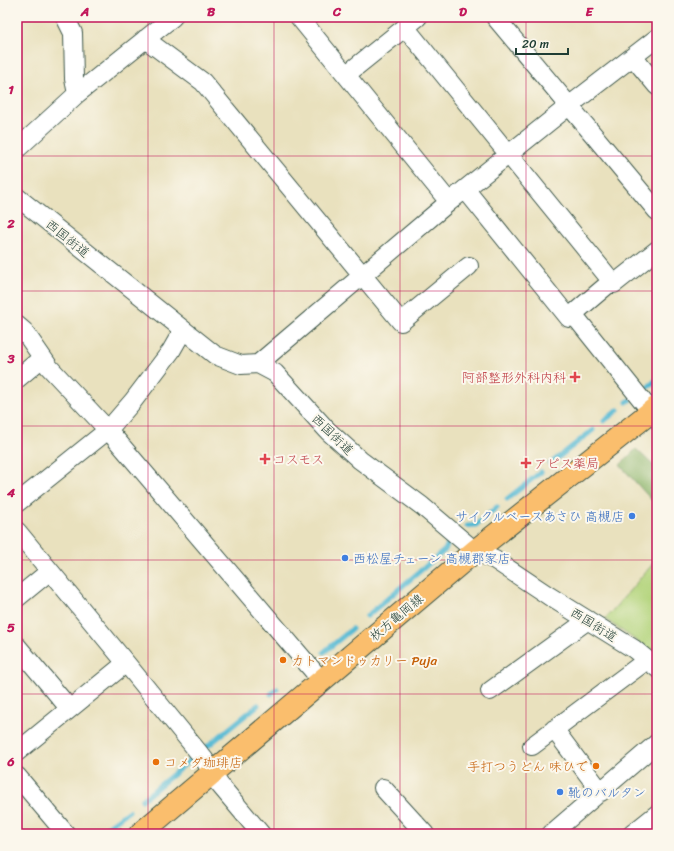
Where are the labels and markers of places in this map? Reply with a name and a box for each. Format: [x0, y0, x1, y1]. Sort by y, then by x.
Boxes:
place label: 阿部整形外科内科 [462, 366, 566, 389]
marker: 阿部整形外科内科 [569, 371, 581, 383]
place label: コスモス [273, 448, 324, 471]
place label: アピス薬局 [534, 452, 599, 475]
marker: コスモス [260, 454, 270, 464]
marker: アピス薬局 [521, 458, 531, 468]
place label: サイクルベースあさひ 高槻店 [455, 505, 624, 528]
marker: サイクルベースあさひ 高槻店 [627, 511, 637, 521]
place label: 西松屋チェーン 高槻郡家店 [353, 547, 510, 570]
marker: 西松屋チェーン 高槻郡家店 [340, 553, 350, 563]
place label: カトマンドゥカリー Puja [291, 649, 437, 672]
marker: カトマンドゥカリー Puja [278, 655, 288, 665]
place label: コメダ珈琲店 [164, 751, 242, 774]
place label: 手打つうどん 味ひで [467, 755, 588, 778]
marker: コメダ珈琲店 [151, 757, 161, 767]
marker: 手打つうどん 味ひで [591, 761, 601, 771]
place label: 靴のバルタン [568, 781, 646, 804]
marker: 靴のバルタン [555, 787, 565, 797]

